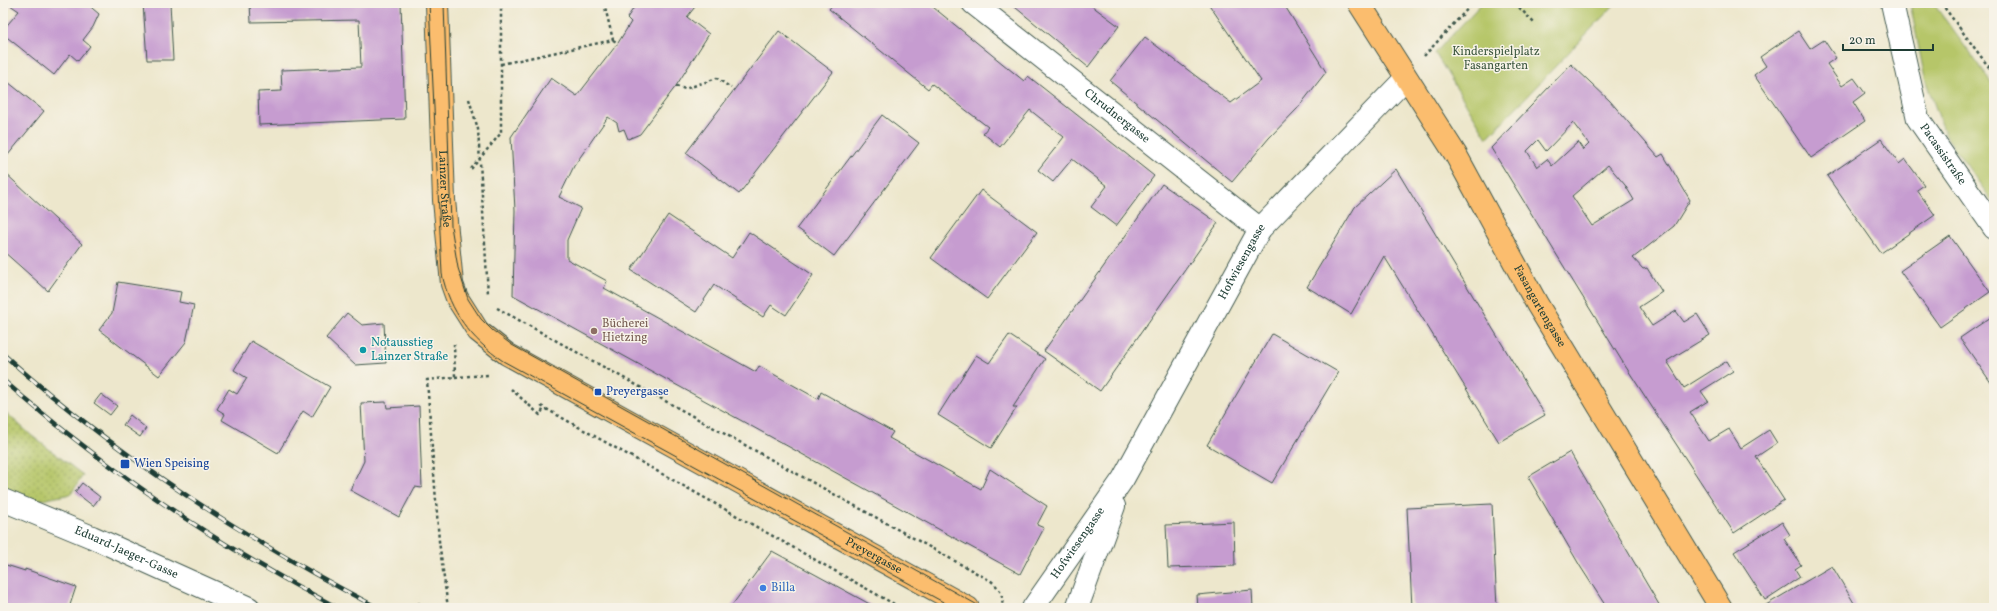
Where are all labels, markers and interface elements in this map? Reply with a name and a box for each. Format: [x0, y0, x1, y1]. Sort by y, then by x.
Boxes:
scale bar [1843, 26, 1933, 52]
text: 20 m [1849, 33, 1876, 49]
park label: Kinderspielplatz Fasangarten [1452, 44, 1540, 74]
street label: Chrudnergasse [1081, 85, 1153, 147]
street label: Pacassistraße [1916, 120, 1970, 189]
street label: Lainzer Straße [434, 150, 455, 229]
street label: Hofwiesengasse [1215, 220, 1269, 303]
street label: Fasangartengasse [1509, 262, 1570, 351]
place label: Bücherei Hietzing [602, 316, 649, 346]
marker: Bücherei Hietzing [589, 326, 599, 336]
place label: Notausstieg Lainzer Straße [371, 335, 449, 365]
marker: Notausstieg Lainzer Straße [358, 345, 368, 355]
place label: Preyergasse [606, 384, 669, 400]
marker: Preyergasse [593, 387, 603, 397]
place label: Wien Speising [134, 456, 209, 472]
marker: Wien Speising [119, 458, 131, 470]
street label: Hofwiesengasse [1048, 504, 1109, 582]
street label: Eduard-Jaeger-Gasse [72, 523, 181, 583]
street label: Preyergasse [842, 534, 905, 578]
place label: Billa [771, 580, 795, 596]
marker: Billa [758, 583, 768, 593]

